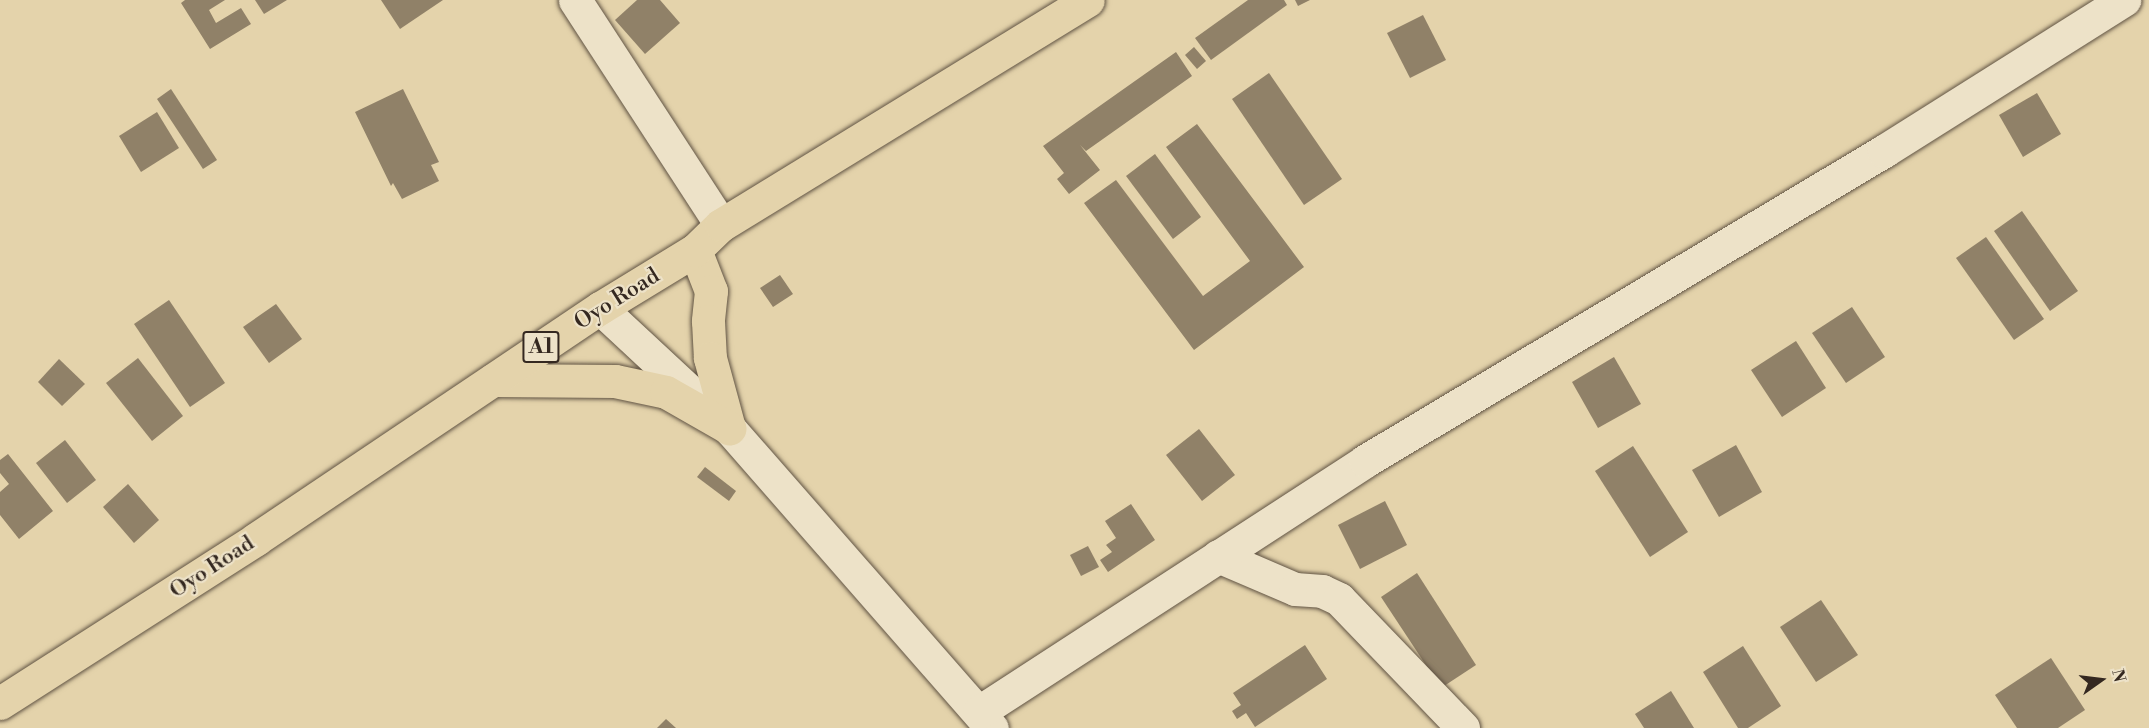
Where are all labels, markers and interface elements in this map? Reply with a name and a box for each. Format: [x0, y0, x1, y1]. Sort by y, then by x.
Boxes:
street label: Oyo Road [570, 263, 664, 335]
road number: A1 [522, 329, 560, 365]
street label: Oyo Road [165, 530, 259, 604]
north arrow [2071, 650, 2131, 710]
text: N [2107, 667, 2130, 684]

